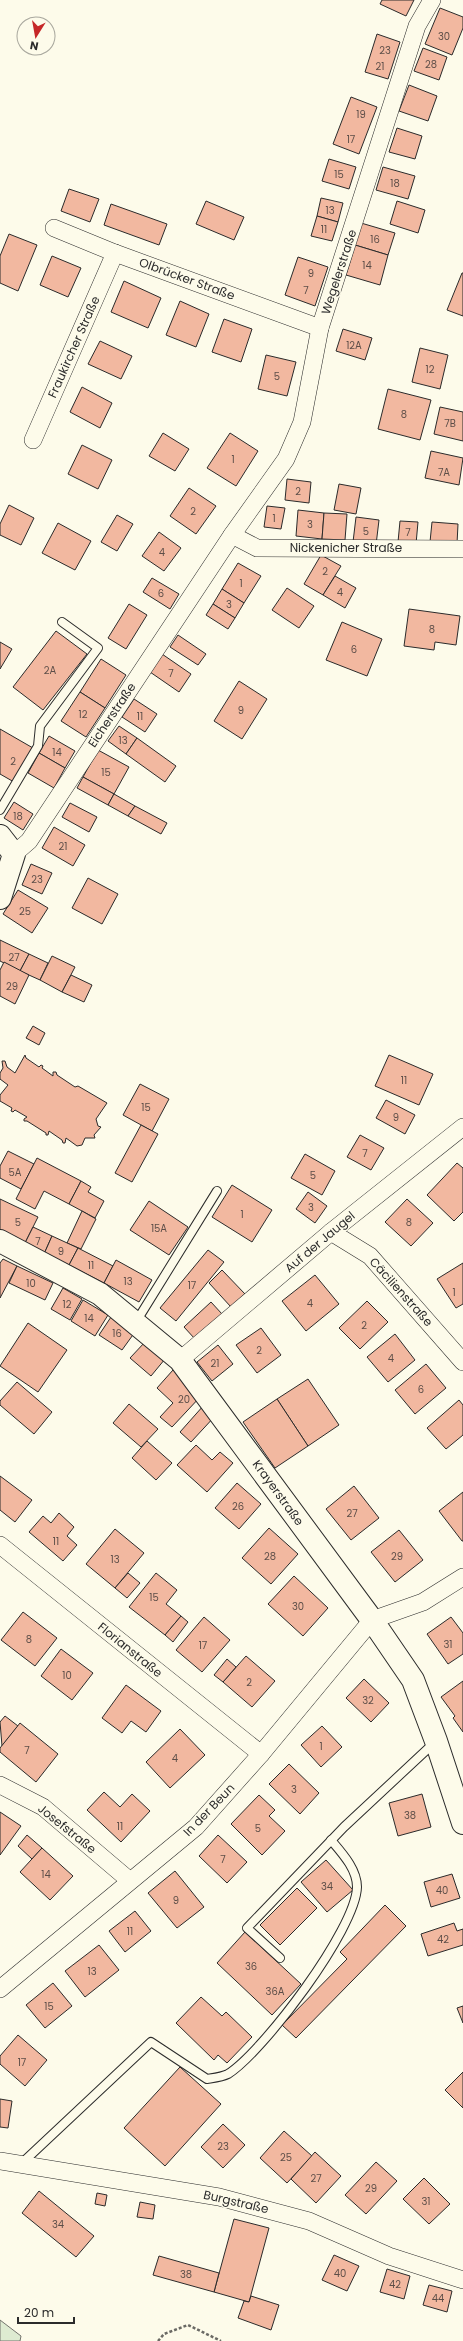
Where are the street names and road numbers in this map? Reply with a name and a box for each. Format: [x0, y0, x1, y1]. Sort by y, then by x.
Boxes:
street label: Wegelerstraße [317, 227, 360, 317]
street label: Olbrücker Straße [137, 253, 237, 304]
street label: Fraukircher Straße [43, 293, 104, 400]
street label: Nickenicher Straße [290, 539, 402, 556]
street label: Eicherstraße [84, 679, 140, 750]
street label: Auf der Jaugel [281, 1207, 358, 1276]
street label: Cäcilienstraße [366, 1253, 437, 1330]
street label: Krayerstraße [249, 1456, 308, 1529]
street label: Florianstraße [94, 1618, 166, 1681]
street label: In der Beun [179, 1780, 238, 1840]
street label: Josefstraße [35, 1800, 100, 1857]
street label: Burgstraße [202, 2186, 270, 2217]

